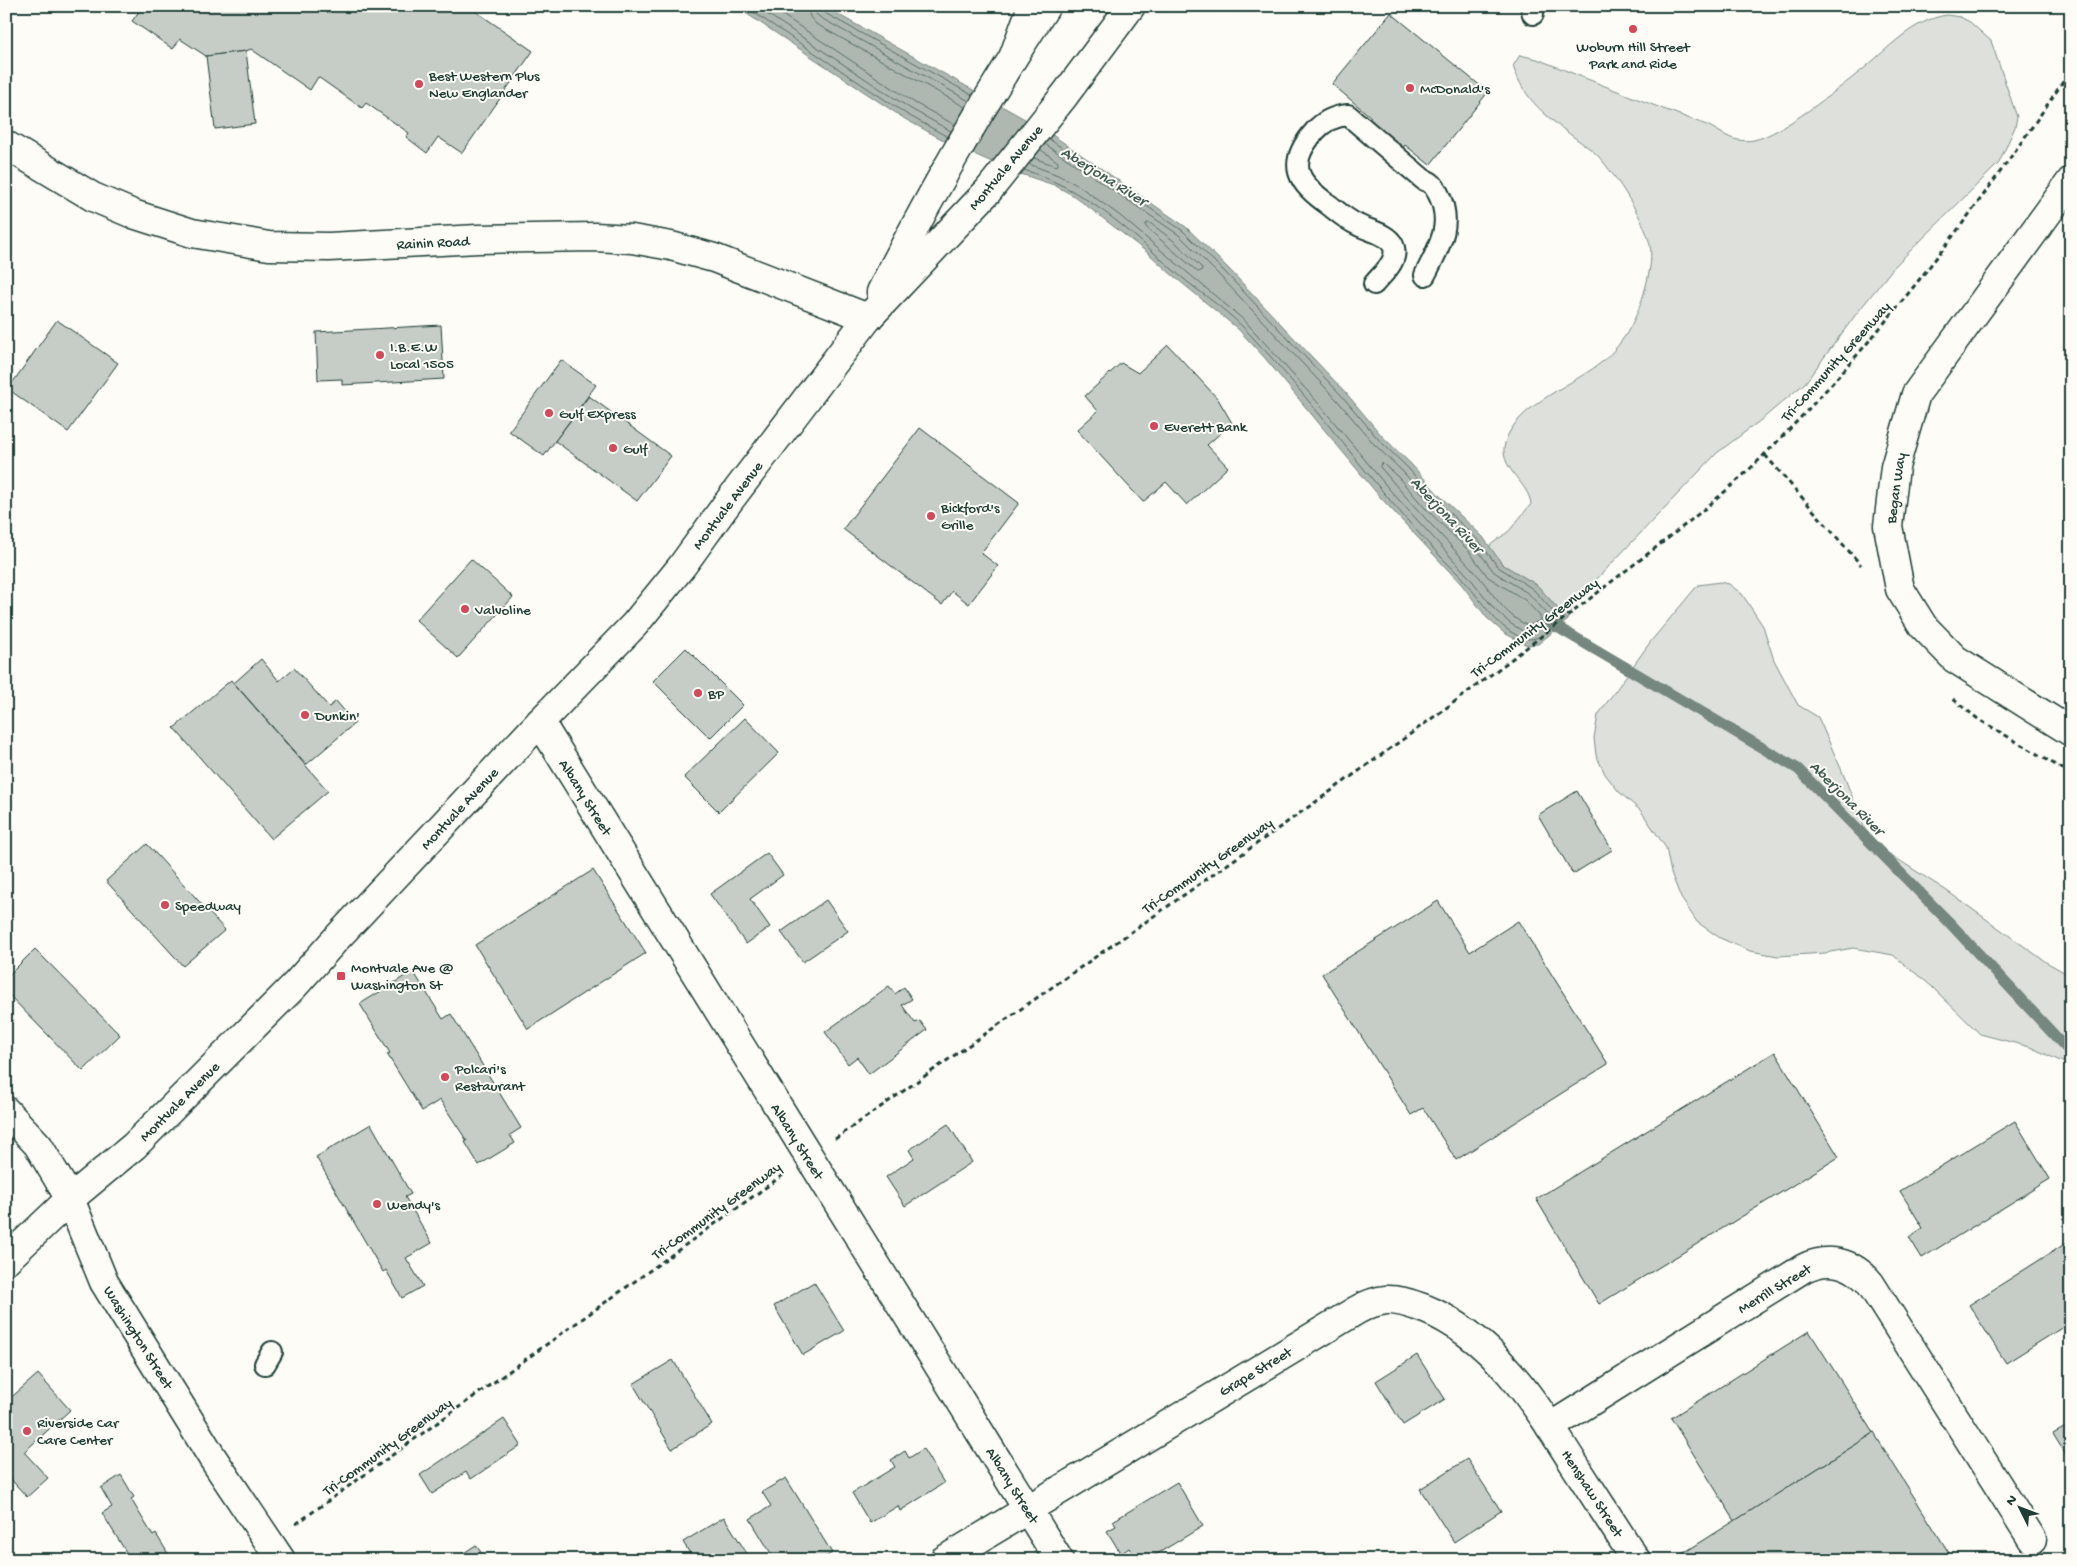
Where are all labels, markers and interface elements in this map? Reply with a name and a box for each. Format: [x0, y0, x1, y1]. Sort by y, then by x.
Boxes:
marker: Woburn Hill Street Park and Ride [1627, 23, 1639, 35]
place label: Woburn Hill Street Park and Ride [1576, 39, 1692, 74]
place label: Best Western Plus New Englander [428, 68, 540, 103]
marker: Best Western Plus New Englander [413, 78, 425, 90]
place label: McDonald's [1420, 81, 1490, 99]
marker: McDonald's [1404, 82, 1416, 94]
street label: Montvale Avenue [966, 122, 1048, 215]
water label: Aberjona River [1057, 144, 1153, 214]
street label: Rainin Road [396, 233, 471, 255]
street label: Tri-Community Greenway [1777, 298, 1896, 427]
place label: I.B.E.W Local 1505 [390, 339, 454, 374]
marker: I.B.E.W Local 1505 [374, 349, 386, 361]
place label: Gulf Express [559, 406, 636, 424]
marker: Gulf Express [543, 407, 555, 419]
place label: Everett Bank [1164, 419, 1248, 437]
marker: Everett Bank [1148, 420, 1160, 432]
place label: Gulf [623, 441, 649, 459]
marker: Gulf [607, 442, 619, 454]
street label: Began Way [1883, 451, 1911, 526]
street label: Montvale Avenue [689, 458, 768, 554]
water label: Aberjona River [1405, 474, 1488, 561]
place label: Bickford's Grille [940, 500, 1000, 535]
marker: Bickford's Grille [925, 510, 937, 522]
street label: Tri-Community Greenway [1467, 574, 1603, 683]
place label: Valvoline [474, 602, 531, 620]
marker: Valvoline [459, 603, 471, 615]
place label: BP [707, 686, 725, 704]
marker: BP [692, 687, 704, 699]
place label: Dunkin' [314, 708, 360, 726]
marker: Dunkin' [299, 709, 311, 721]
street label: Albany Street [554, 757, 616, 841]
water label: Aberjona River [1804, 758, 1889, 843]
street label: Montvale Avenue [418, 764, 503, 854]
street label: Tri-Community Greenway [1138, 814, 1277, 919]
place label: Speedway [175, 898, 242, 916]
marker: Speedway [159, 899, 171, 911]
place label: Montvale Ave @ Washington St [351, 960, 454, 995]
marker: Montvale Ave @ Washington St [335, 970, 347, 982]
street label: Montvale Avenue [137, 1058, 224, 1146]
place label: Polcari's Restaurant [454, 1061, 526, 1096]
marker: Polcari's Restaurant [439, 1071, 451, 1083]
street label: Albany Street [766, 1101, 828, 1185]
street label: Tri-Community Greenway [648, 1158, 786, 1265]
place label: Wendy's [387, 1197, 441, 1215]
marker: Wendy's [371, 1198, 383, 1210]
street label: Merrill Street [1735, 1260, 1816, 1319]
street label: Washington Street [98, 1283, 177, 1395]
street label: Grape Street [1216, 1343, 1297, 1401]
street label: Tri-Community Greenway [319, 1394, 457, 1501]
place label: Riverside Car Care Center [37, 1415, 120, 1450]
marker: Riverside Car Care Center [21, 1425, 33, 1437]
street label: Albany Street [981, 1445, 1043, 1529]
street label: Henshaw Street [1556, 1447, 1627, 1543]
north arrow [1994, 1484, 2044, 1534]
text: N [2003, 1492, 2022, 1510]

